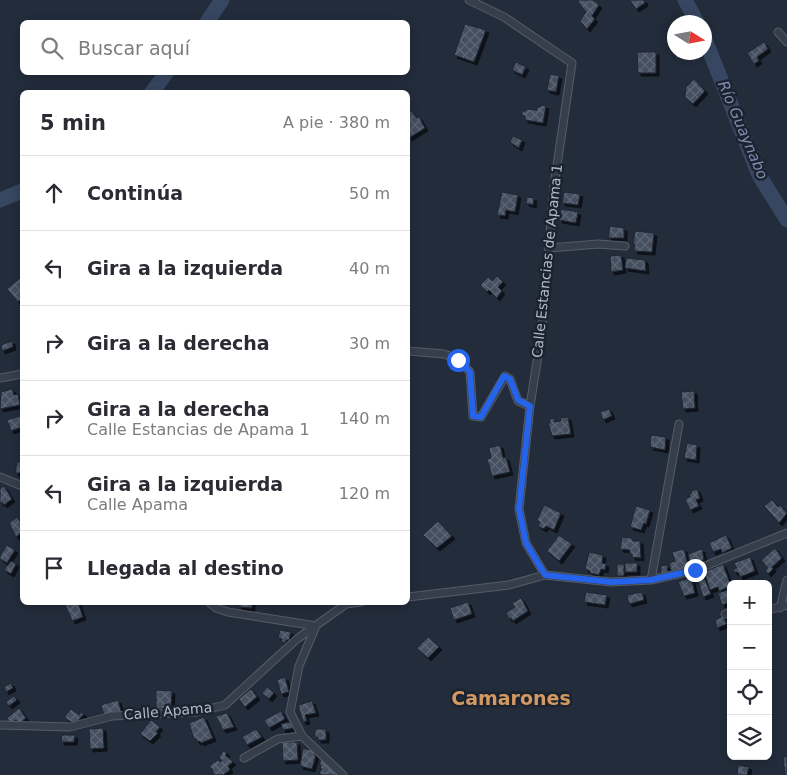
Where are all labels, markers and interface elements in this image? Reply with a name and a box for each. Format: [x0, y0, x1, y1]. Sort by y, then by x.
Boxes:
north arrow [667, 15, 712, 60]
search box [20, 20, 410, 75]
icon: search [38, 34, 66, 62]
text: Buscar aquí [78, 37, 190, 59]
water label: Río Guaynabo [714, 78, 772, 182]
text: 5 min [40, 111, 106, 135]
text: A pie · 380 m [283, 113, 390, 132]
street label: Calle Estancias de Apama 1 [529, 163, 565, 359]
icon: ahead [40, 179, 68, 207]
text: Continúa [87, 182, 183, 204]
text: 50 m [349, 184, 390, 203]
icon: left [40, 254, 68, 282]
text: Gira a la izquierda [87, 257, 283, 279]
text: 40 m [349, 259, 390, 278]
icon: right [40, 329, 68, 357]
text: Gira a la derecha [87, 332, 270, 354]
text: 30 m [349, 334, 390, 353]
route start [447, 349, 470, 372]
text: Gira a la derecha [87, 398, 270, 420]
icon: right [40, 404, 68, 432]
text: 140 m [339, 409, 390, 428]
text: Calle Estancias de Apama 1 [87, 420, 310, 439]
text: Gira a la izquierda [87, 473, 283, 495]
icon: left [40, 479, 68, 507]
text: 120 m [339, 484, 390, 503]
text: Calle Apama [87, 495, 188, 514]
icon: arrive [40, 554, 68, 582]
text: Llegada al destino [87, 557, 284, 579]
route end [684, 559, 707, 582]
map controls [727, 580, 772, 760]
button: + [727, 580, 772, 625]
button: − [727, 625, 772, 670]
button: locate [727, 670, 772, 715]
district label: Camarones [451, 687, 571, 709]
street label: Calle Apama [123, 699, 213, 723]
button: layers [727, 715, 772, 760]

